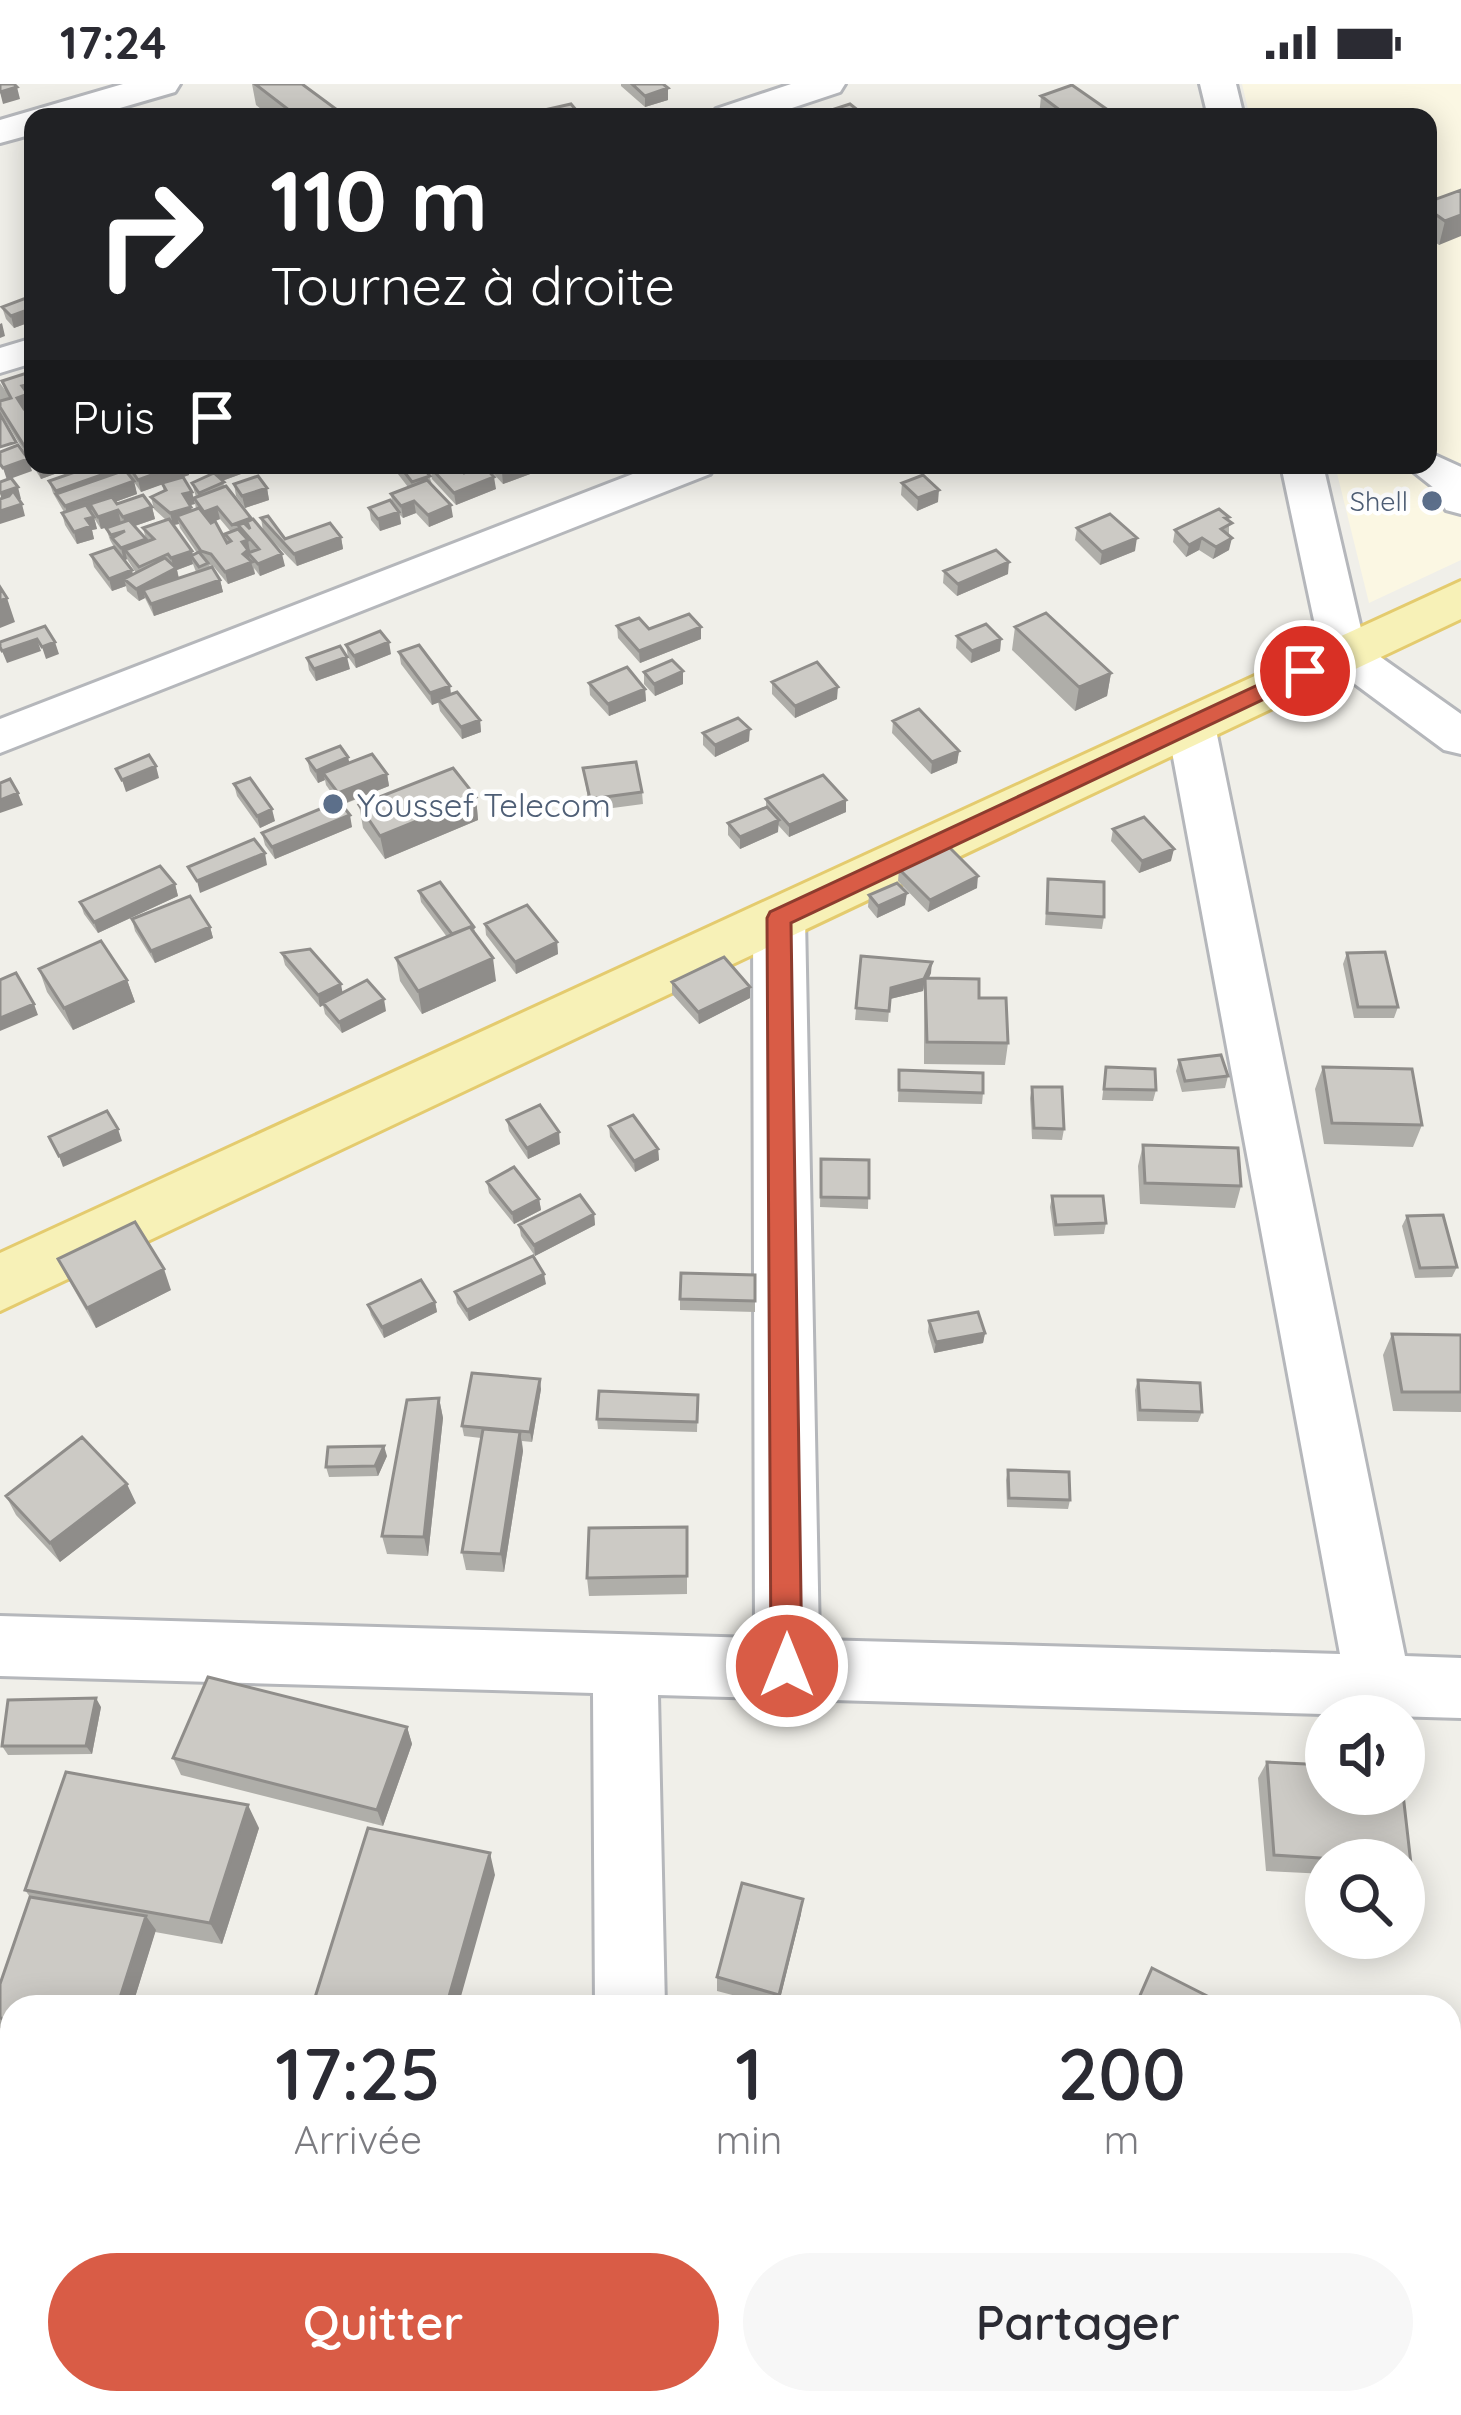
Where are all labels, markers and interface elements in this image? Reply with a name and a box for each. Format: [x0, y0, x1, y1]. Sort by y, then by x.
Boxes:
text: 17:24 [60, 14, 167, 70]
text: 110 m [270, 147, 488, 252]
icon: right [72, 156, 228, 312]
text: Tournez à droite [270, 251, 675, 319]
icon: arrive [179, 384, 245, 450]
text: Puis [72, 389, 155, 445]
place label: Shell [1350, 484, 1408, 518]
marker: Shell [1419, 488, 1445, 514]
pin [1254, 620, 1356, 722]
icon: arrive [1272, 638, 1338, 704]
place label: Youssef Telecom [357, 784, 611, 825]
marker: Youssef Telecom [320, 791, 346, 817]
position arrow [724, 1603, 850, 1729]
map controls [1305, 1695, 1425, 1959]
button: sound [1305, 1695, 1425, 1815]
button: search [1305, 1839, 1425, 1959]
text: 17:25 [275, 2028, 440, 2118]
text: 1 [735, 2028, 763, 2118]
text: 200 [1058, 2028, 1186, 2118]
text: Arrivée [294, 2115, 422, 2164]
text: min [716, 2115, 782, 2164]
text: m [1104, 2115, 1139, 2164]
button: Quitter [48, 2253, 719, 2391]
button: Partager [743, 2253, 1413, 2391]

